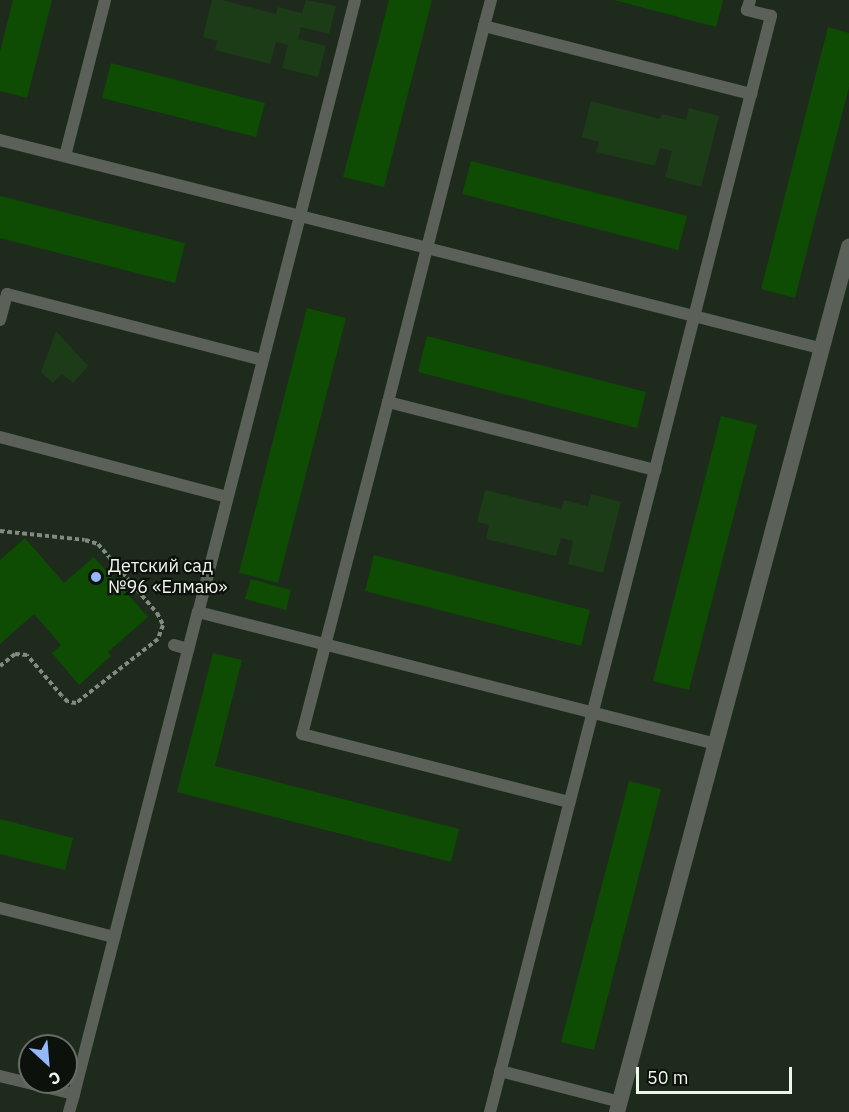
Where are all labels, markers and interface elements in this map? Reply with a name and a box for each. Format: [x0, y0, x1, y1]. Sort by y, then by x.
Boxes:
place label: Детский сад №96 «Елмаю» [108, 556, 227, 598]
marker: Детский сад №96 «Елмаю» [89, 570, 103, 584]
north arrow [18, 1034, 78, 1094]
scale bar [639, 1055, 795, 1093]
text: 50 m [647, 1066, 689, 1089]
text: С [46, 1067, 64, 1090]

